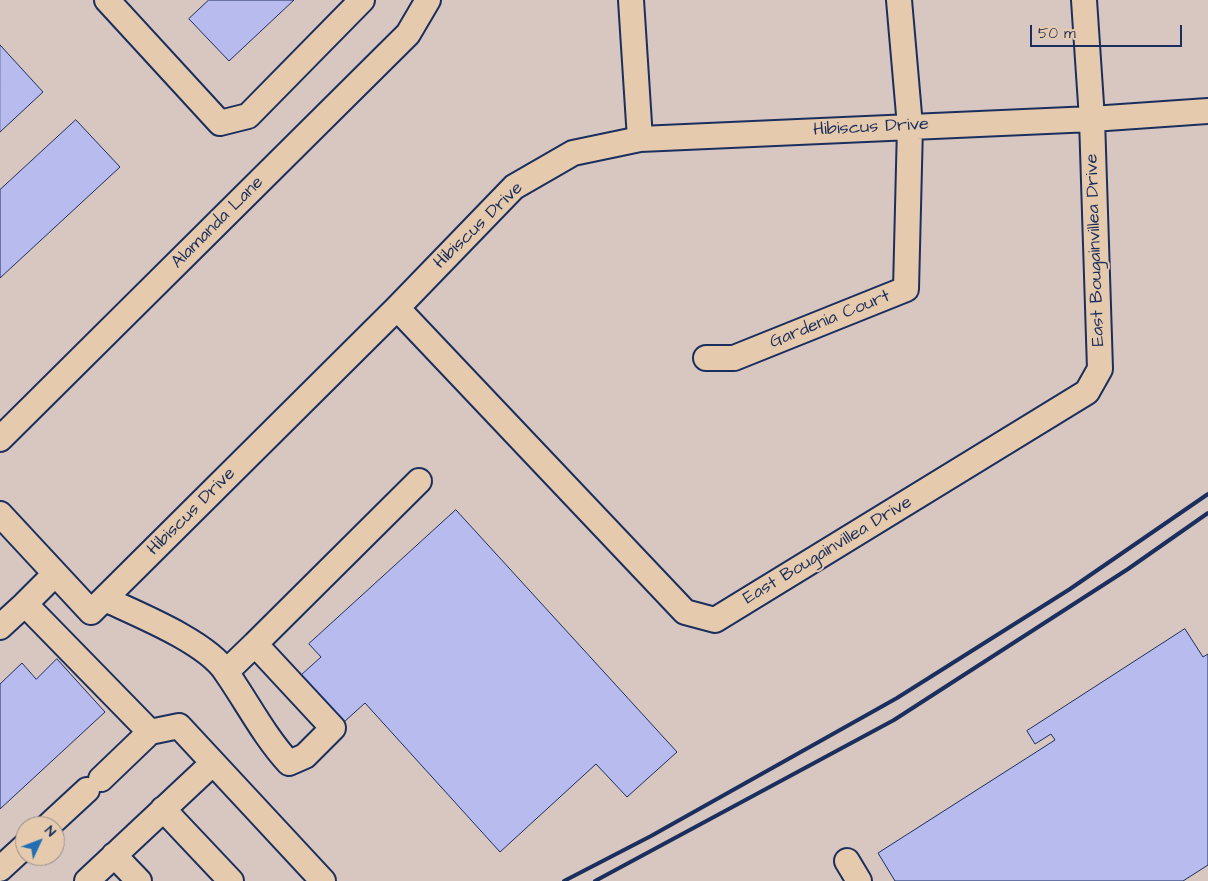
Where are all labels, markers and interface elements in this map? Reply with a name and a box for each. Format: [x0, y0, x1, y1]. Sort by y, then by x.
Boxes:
scale bar [1033, 15, 1186, 47]
text: 50 m [1038, 23, 1076, 44]
street label: Hibiscus Drive [813, 114, 929, 142]
street label: East Bougainvillea Drive [1082, 153, 1110, 347]
street label: Alamanda Lane [167, 172, 269, 274]
street label: Hibiscus Drive [430, 178, 528, 274]
street label: Gardenia Court [767, 286, 893, 354]
street label: Hibiscus Drive [143, 463, 241, 561]
street label: East Bougainvillea Drive [740, 492, 916, 610]
north arrow [15, 816, 65, 866]
text: N [40, 821, 61, 841]

